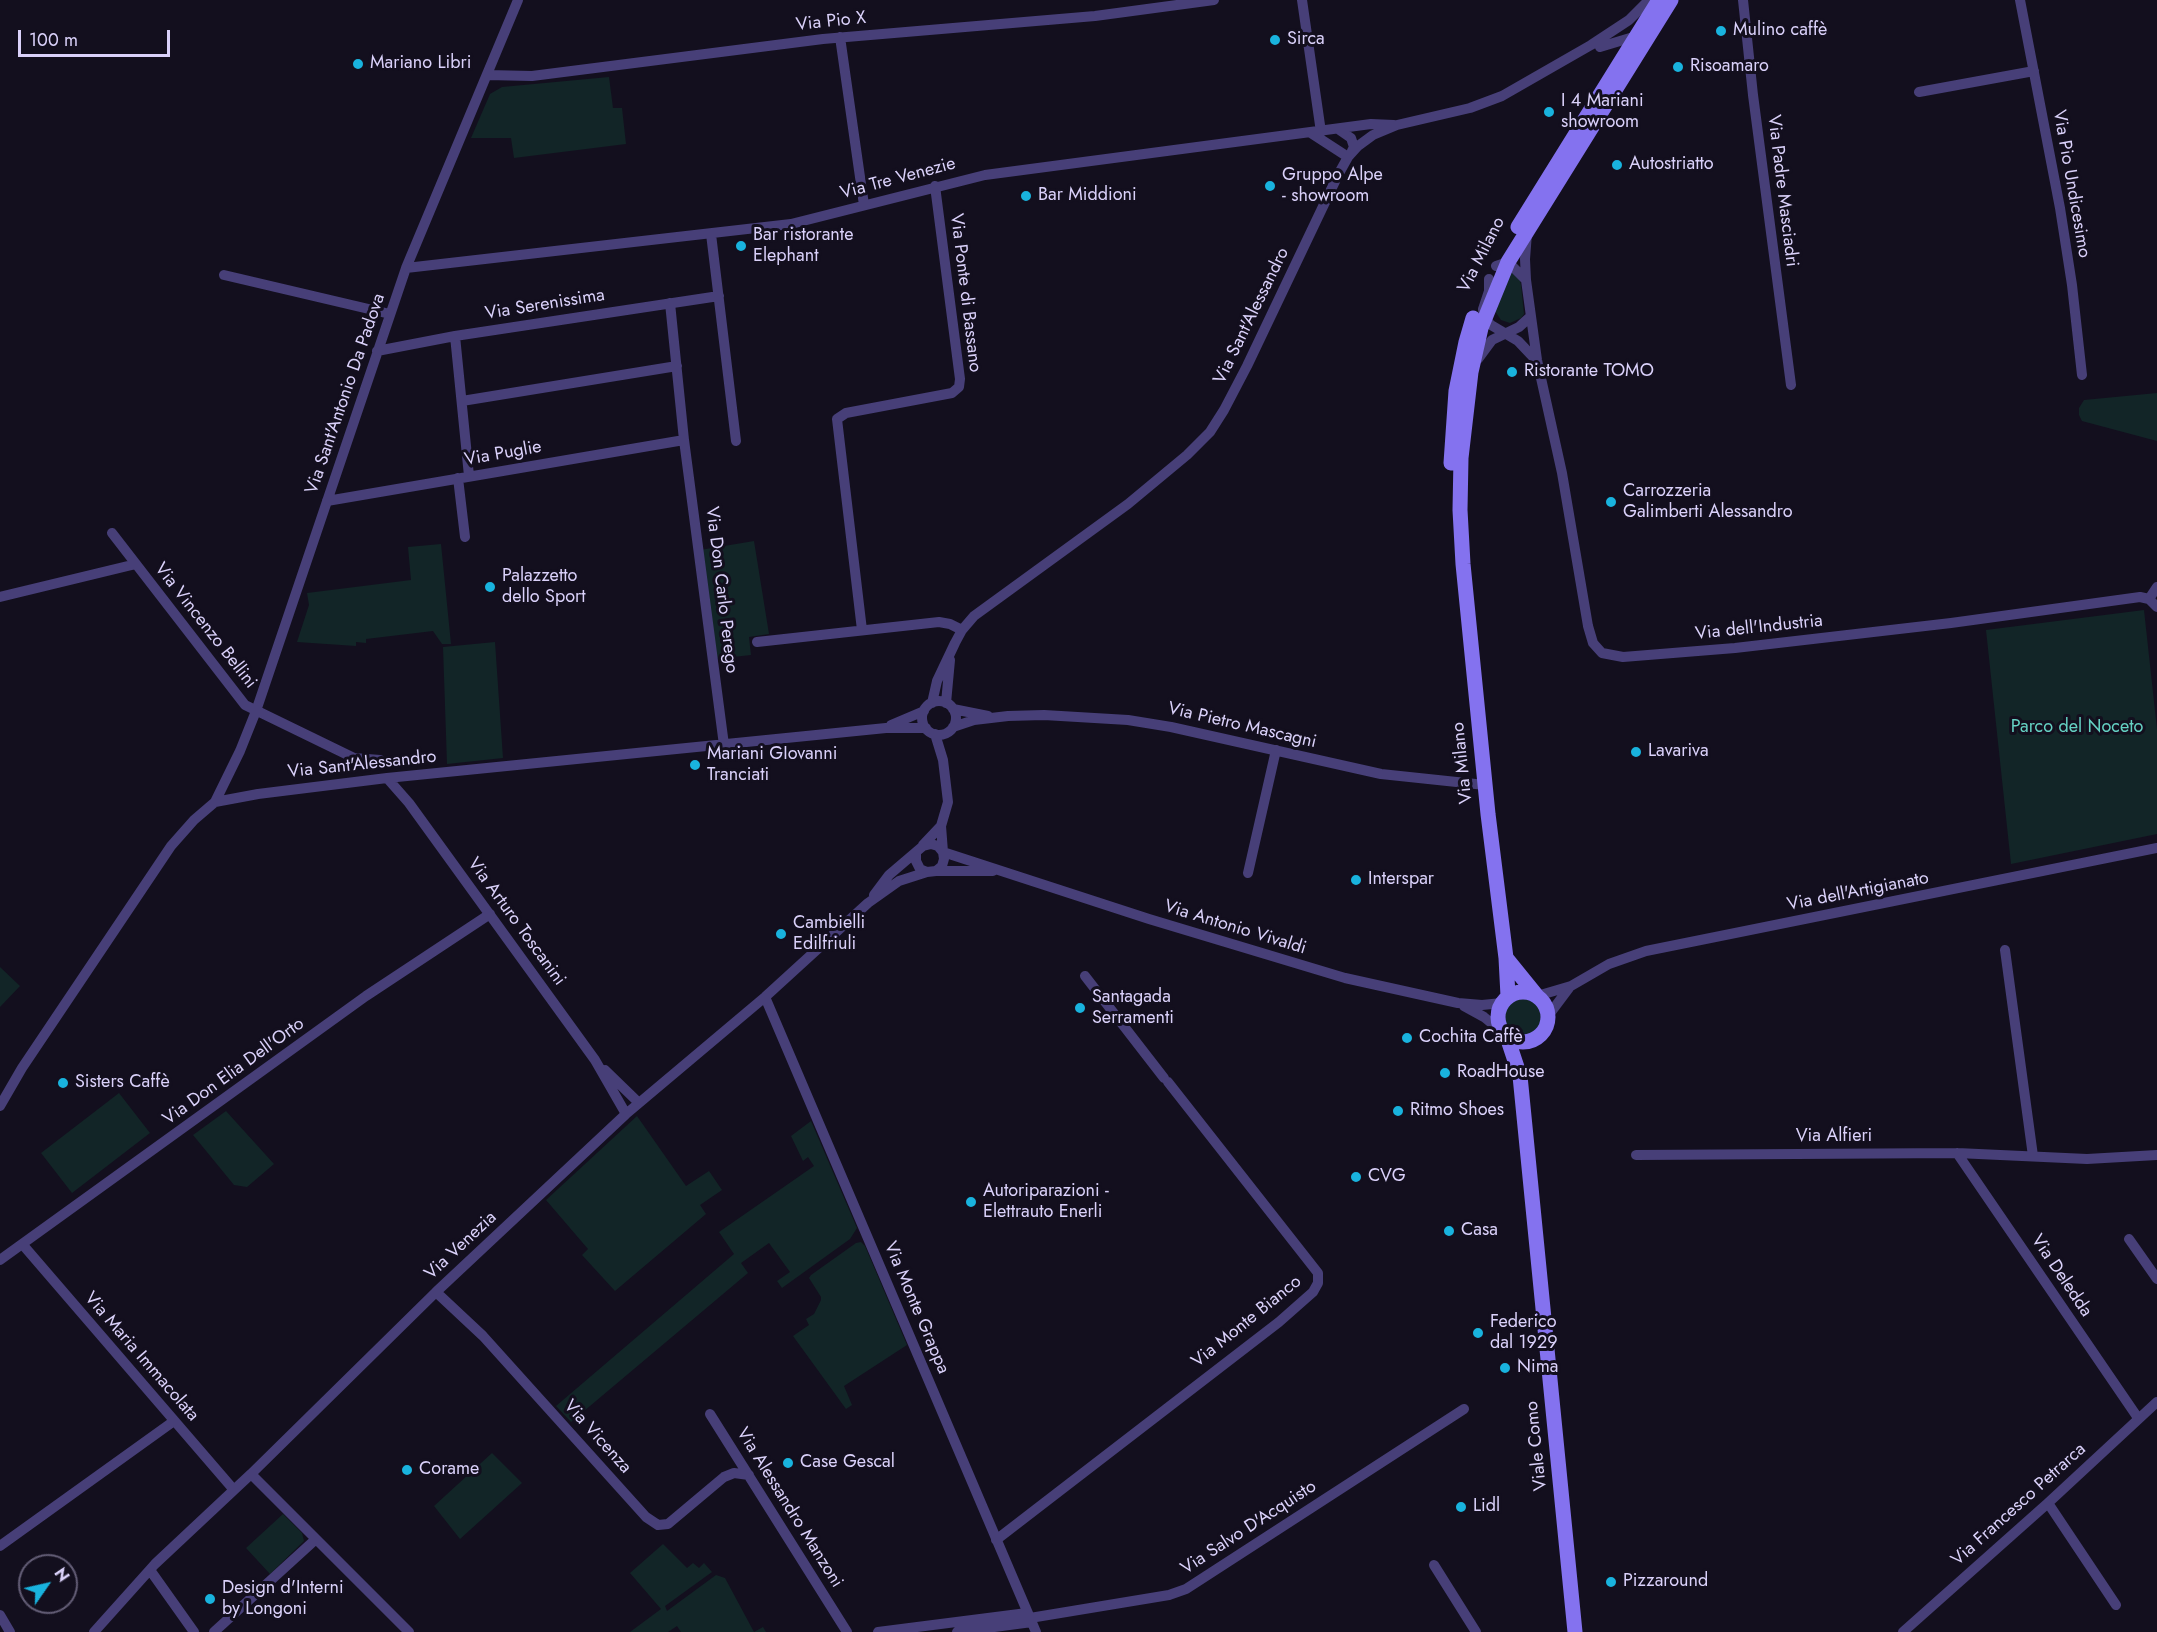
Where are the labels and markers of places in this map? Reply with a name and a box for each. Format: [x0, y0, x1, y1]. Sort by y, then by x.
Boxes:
place label: Mulino caffè [1733, 20, 1827, 42]
marker: Mulino caffè [1714, 24, 1728, 38]
place label: Sirca [1287, 29, 1325, 51]
marker: Sirca [1268, 33, 1282, 47]
place label: Mariano Libri [370, 53, 471, 75]
place label: Risoamaro [1690, 56, 1769, 78]
marker: Mariano Libri [351, 57, 365, 71]
marker: Risoamaro [1671, 60, 1685, 74]
place label: I 4 Mariani showroom [1561, 91, 1644, 134]
marker: I 4 Mariani showroom [1542, 105, 1556, 119]
place label: Autostriatto [1629, 154, 1714, 176]
marker: Autostriatto [1610, 158, 1624, 172]
place label: Gruppo Alpe - showroom [1282, 165, 1383, 207]
marker: Gruppo Alpe - showroom [1263, 179, 1277, 193]
place label: Bar Middioni [1038, 185, 1137, 207]
marker: Bar Middioni [1019, 189, 1033, 203]
place label: Bar ristorante Elephant [753, 225, 853, 268]
marker: Bar ristorante Elephant [734, 239, 748, 253]
place label: Ristorante TOMO [1524, 361, 1654, 383]
marker: Ristorante TOMO [1505, 365, 1519, 379]
place label: Carrozzeria Galimberti Alessandro [1623, 481, 1792, 524]
marker: Carrozzeria Galimberti Alessandro [1604, 495, 1618, 509]
place label: Palazzetto dello Sport [502, 566, 585, 608]
marker: Palazzetto dello Sport [483, 580, 497, 594]
place label: Lavariva [1648, 741, 1709, 763]
place label: Mariani GIovanni Tranciati [707, 744, 837, 786]
marker: Lavariva [1629, 745, 1643, 759]
marker: Mariani GIovanni Tranciati [688, 758, 702, 772]
place label: Interspar [1368, 869, 1434, 891]
marker: Interspar [1349, 873, 1363, 887]
place label: Cambielli Edilfriuli [793, 913, 865, 956]
marker: Cambielli Edilfriuli [774, 927, 788, 941]
place label: Santagada Serramenti [1092, 987, 1174, 1030]
marker: Santagada Serramenti [1073, 1001, 1087, 1015]
place label: Cochita Caffè [1419, 1027, 1523, 1049]
marker: Cochita Caffè [1400, 1031, 1414, 1045]
place label: RoadHouse [1457, 1062, 1544, 1084]
marker: RoadHouse [1438, 1066, 1452, 1080]
place label: Sisters Caffè [75, 1072, 170, 1094]
marker: Sisters Caffè [56, 1076, 70, 1090]
place label: Ritmo Shoes [1410, 1100, 1504, 1122]
marker: Ritmo Shoes [1391, 1104, 1405, 1118]
place label: CVG [1368, 1166, 1406, 1188]
marker: CVG [1349, 1170, 1363, 1184]
place label: Autoriparazioni - Elettrauto Enerli [983, 1181, 1109, 1224]
marker: Autoriparazioni - Elettrauto Enerli [964, 1195, 978, 1209]
place label: Casa [1461, 1220, 1498, 1242]
marker: Casa [1442, 1224, 1456, 1238]
place label: Federico dal 1929 [1490, 1312, 1558, 1354]
marker: Federico dal 1929 [1471, 1326, 1485, 1340]
place label: Nima [1517, 1357, 1558, 1379]
marker: Nima [1498, 1361, 1512, 1375]
place label: Case Gescal [800, 1452, 895, 1474]
marker: Case Gescal [781, 1456, 795, 1470]
place label: Corame [419, 1459, 479, 1481]
marker: Corame [400, 1463, 414, 1477]
place label: Lidl [1473, 1496, 1500, 1518]
marker: Lidl [1454, 1500, 1468, 1514]
place label: Pizzaround [1623, 1571, 1708, 1593]
marker: Pizzaround [1604, 1575, 1618, 1589]
place label: Design d'Interni by Longoni [222, 1578, 344, 1620]
marker: Design d'Interni by Longoni [203, 1592, 217, 1606]

